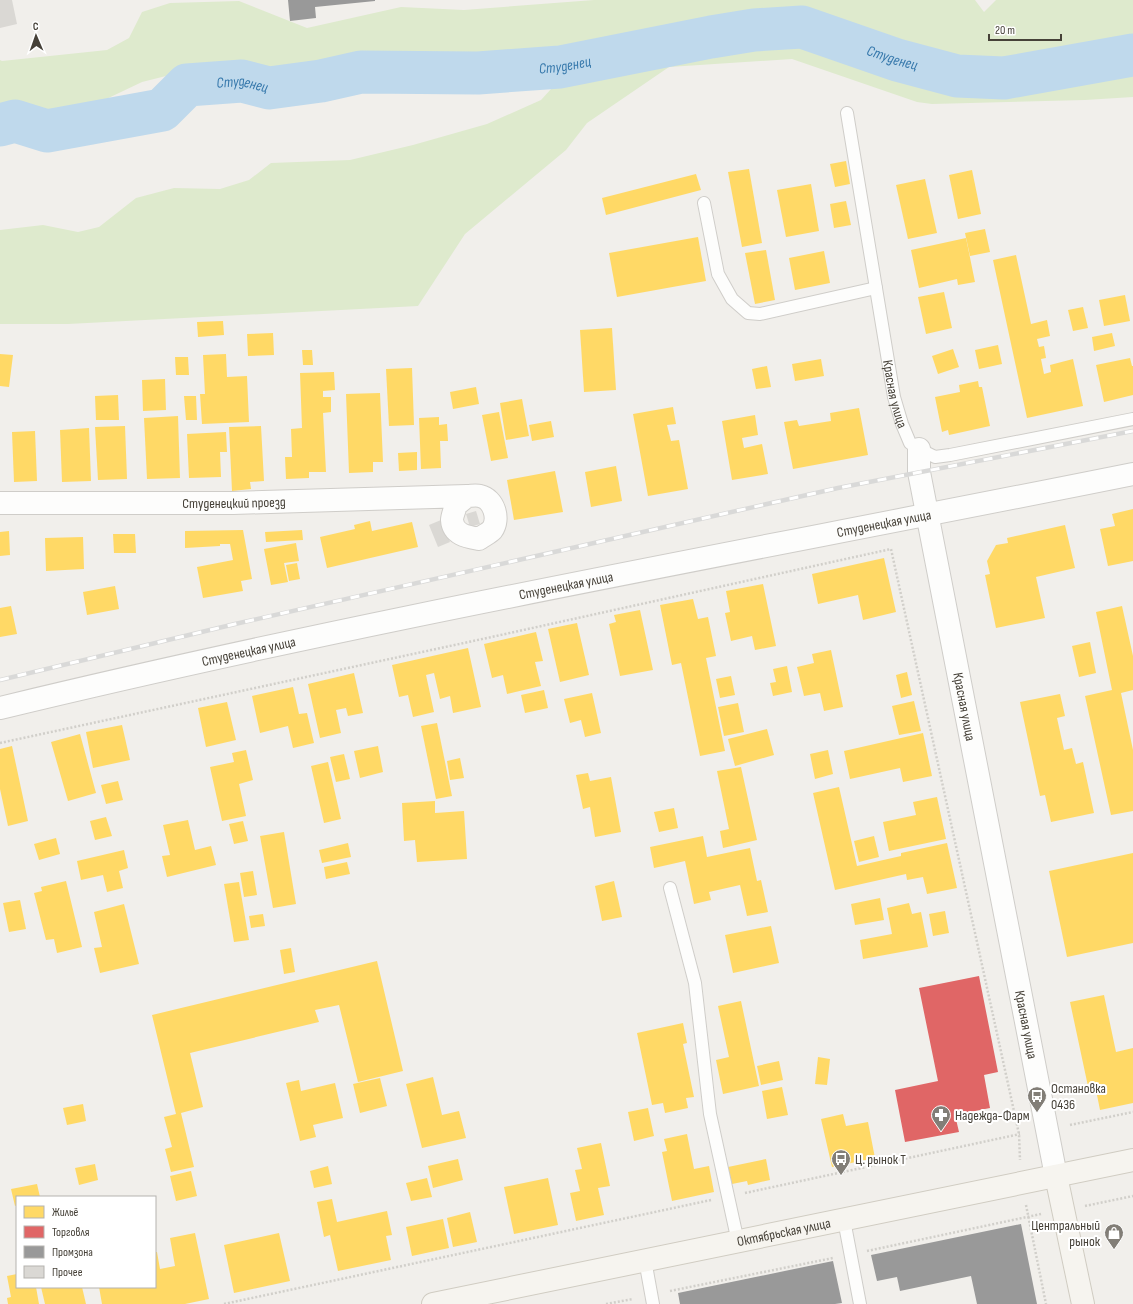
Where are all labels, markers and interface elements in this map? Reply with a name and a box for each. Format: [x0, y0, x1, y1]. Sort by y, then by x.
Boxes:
north arrow [16, 16, 56, 56]
scale bar [989, 16, 1061, 42]
text: С [33, 20, 39, 33]
text: 20 m [995, 23, 1015, 38]
water label: Студенец [864, 41, 920, 75]
water label: Студенец [538, 51, 593, 78]
water label: Студенец [216, 71, 271, 97]
street label: Красная улица [879, 359, 911, 431]
street label: Студенецкий проезд [182, 493, 286, 512]
street label: Студенецкая улица [835, 506, 932, 541]
street label: Студенецкая улица [517, 568, 614, 603]
street label: Студенецкая улица [200, 633, 297, 670]
street label: Красная улица [950, 671, 980, 742]
street label: Красная улица [1012, 989, 1042, 1060]
place label: Остановка 0436 [1051, 1080, 1106, 1113]
bus stop icon: Остановка 0436 [1026, 1085, 1048, 1113]
pharmacy icon: Надежда-Фарм [930, 1104, 952, 1132]
place label: Надежда-Фарм [955, 1107, 1030, 1124]
bus stop icon: Ц. рынок Т [830, 1148, 852, 1176]
place label: Ц. рынок Т [855, 1151, 906, 1168]
legend [16, 1196, 156, 1288]
text: Жильё [52, 1205, 79, 1220]
street label: Октябрьская улица [735, 1214, 832, 1250]
place label: Центральный рынок [1031, 1217, 1101, 1250]
shop icon: Центральный рынок [1103, 1222, 1125, 1250]
text: Торговля [52, 1225, 90, 1240]
text: Промзона [52, 1245, 93, 1260]
text: Прочее [52, 1265, 83, 1280]

